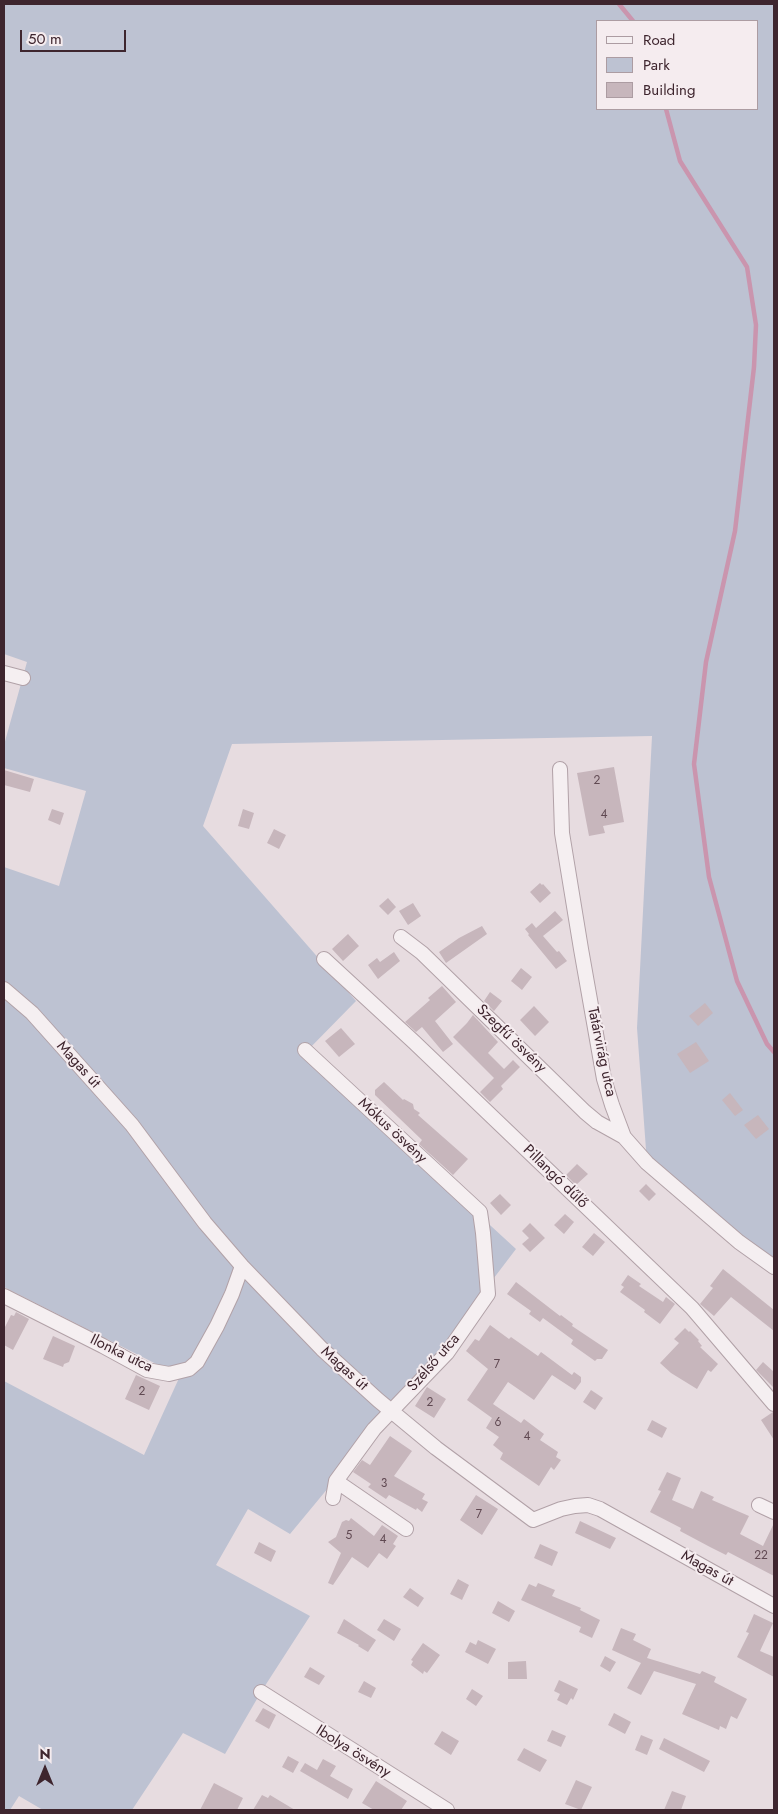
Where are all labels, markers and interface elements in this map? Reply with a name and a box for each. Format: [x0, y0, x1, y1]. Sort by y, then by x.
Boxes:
scale bar [22, 20, 129, 52]
legend [596, 20, 758, 110]
text: 50 m [28, 28, 62, 50]
text: Road [643, 29, 675, 51]
text: Park [643, 54, 670, 76]
text: Building [643, 79, 695, 101]
house number: 2 [594, 774, 600, 788]
house number: 4 [601, 808, 607, 822]
street label: Szegfű ösvény [472, 1001, 550, 1077]
street label: Tatárvirág utca [583, 1006, 619, 1098]
street label: Magas út [52, 1038, 104, 1092]
street label: Mókus ösvény [354, 1094, 430, 1168]
street label: Pillangó dűlő [519, 1142, 591, 1212]
street label: Szélső utca [404, 1330, 464, 1396]
street label: Ilonka utca [87, 1331, 155, 1377]
street label: Magas út [317, 1343, 371, 1395]
house number: 7 [494, 1358, 500, 1372]
house number: 2 [139, 1385, 145, 1399]
house number: 2 [427, 1396, 433, 1410]
house number: 6 [495, 1416, 501, 1430]
house number: 4 [524, 1430, 530, 1444]
house number: 3 [381, 1477, 387, 1491]
house number: 7 [476, 1508, 482, 1522]
house number: 5 [346, 1529, 352, 1543]
house number: 4 [380, 1533, 386, 1547]
street label: Magas út [678, 1547, 736, 1591]
house number: 22 [754, 1549, 768, 1563]
street label: Ibolya ösvény [312, 1722, 394, 1782]
north arrow [20, 1744, 70, 1794]
text: N [39, 1744, 51, 1764]

